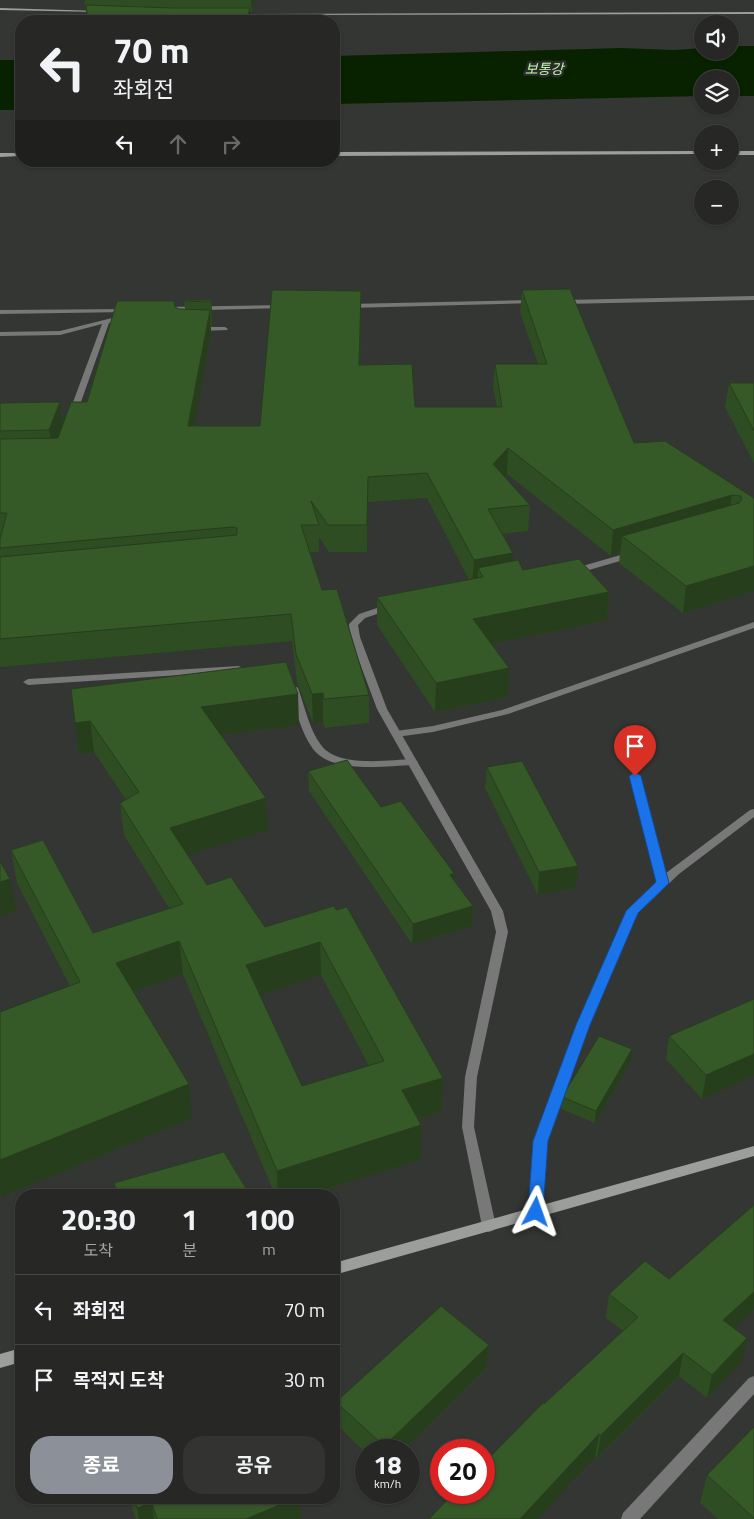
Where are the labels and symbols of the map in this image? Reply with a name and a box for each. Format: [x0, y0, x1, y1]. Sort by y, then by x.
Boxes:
water label: 보통강 [525, 58, 565, 79]
pin [614, 725, 656, 776]
position arrow [509, 1185, 561, 1237]
speed limit sign: 20 [430, 1439, 495, 1504]

